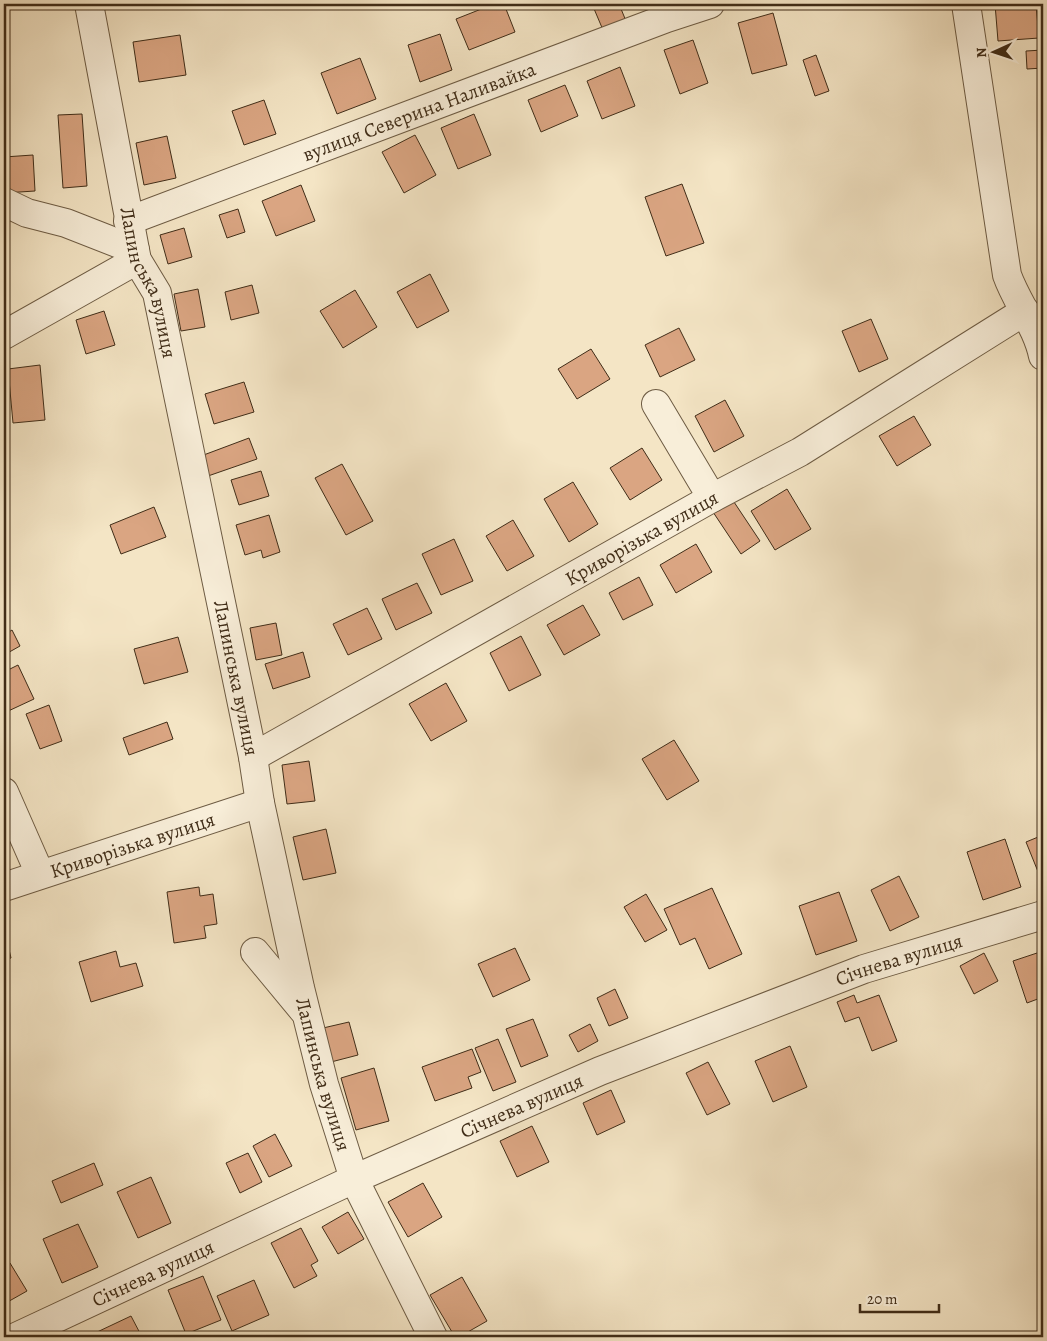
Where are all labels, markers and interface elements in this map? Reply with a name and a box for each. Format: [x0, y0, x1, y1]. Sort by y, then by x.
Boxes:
north arrow [970, 28, 1020, 78]
text: N [972, 47, 991, 58]
street label: вулиця Северина Наливайка [299, 55, 540, 168]
street label: Лапинська вулиця [113, 205, 183, 361]
street label: Криворізька вулиця [560, 484, 723, 592]
street label: Лапинська вулиця [207, 598, 265, 758]
street label: Криворізька вулиця [46, 806, 218, 885]
street label: Січнева вулиця [832, 927, 966, 993]
street label: Лапинська вулиця [289, 995, 357, 1154]
street label: Січнева вулиця [456, 1067, 587, 1145]
street label: Січнева вулиця [88, 1233, 218, 1314]
scale bar [860, 1281, 938, 1313]
text: 20 m [867, 1289, 898, 1309]

